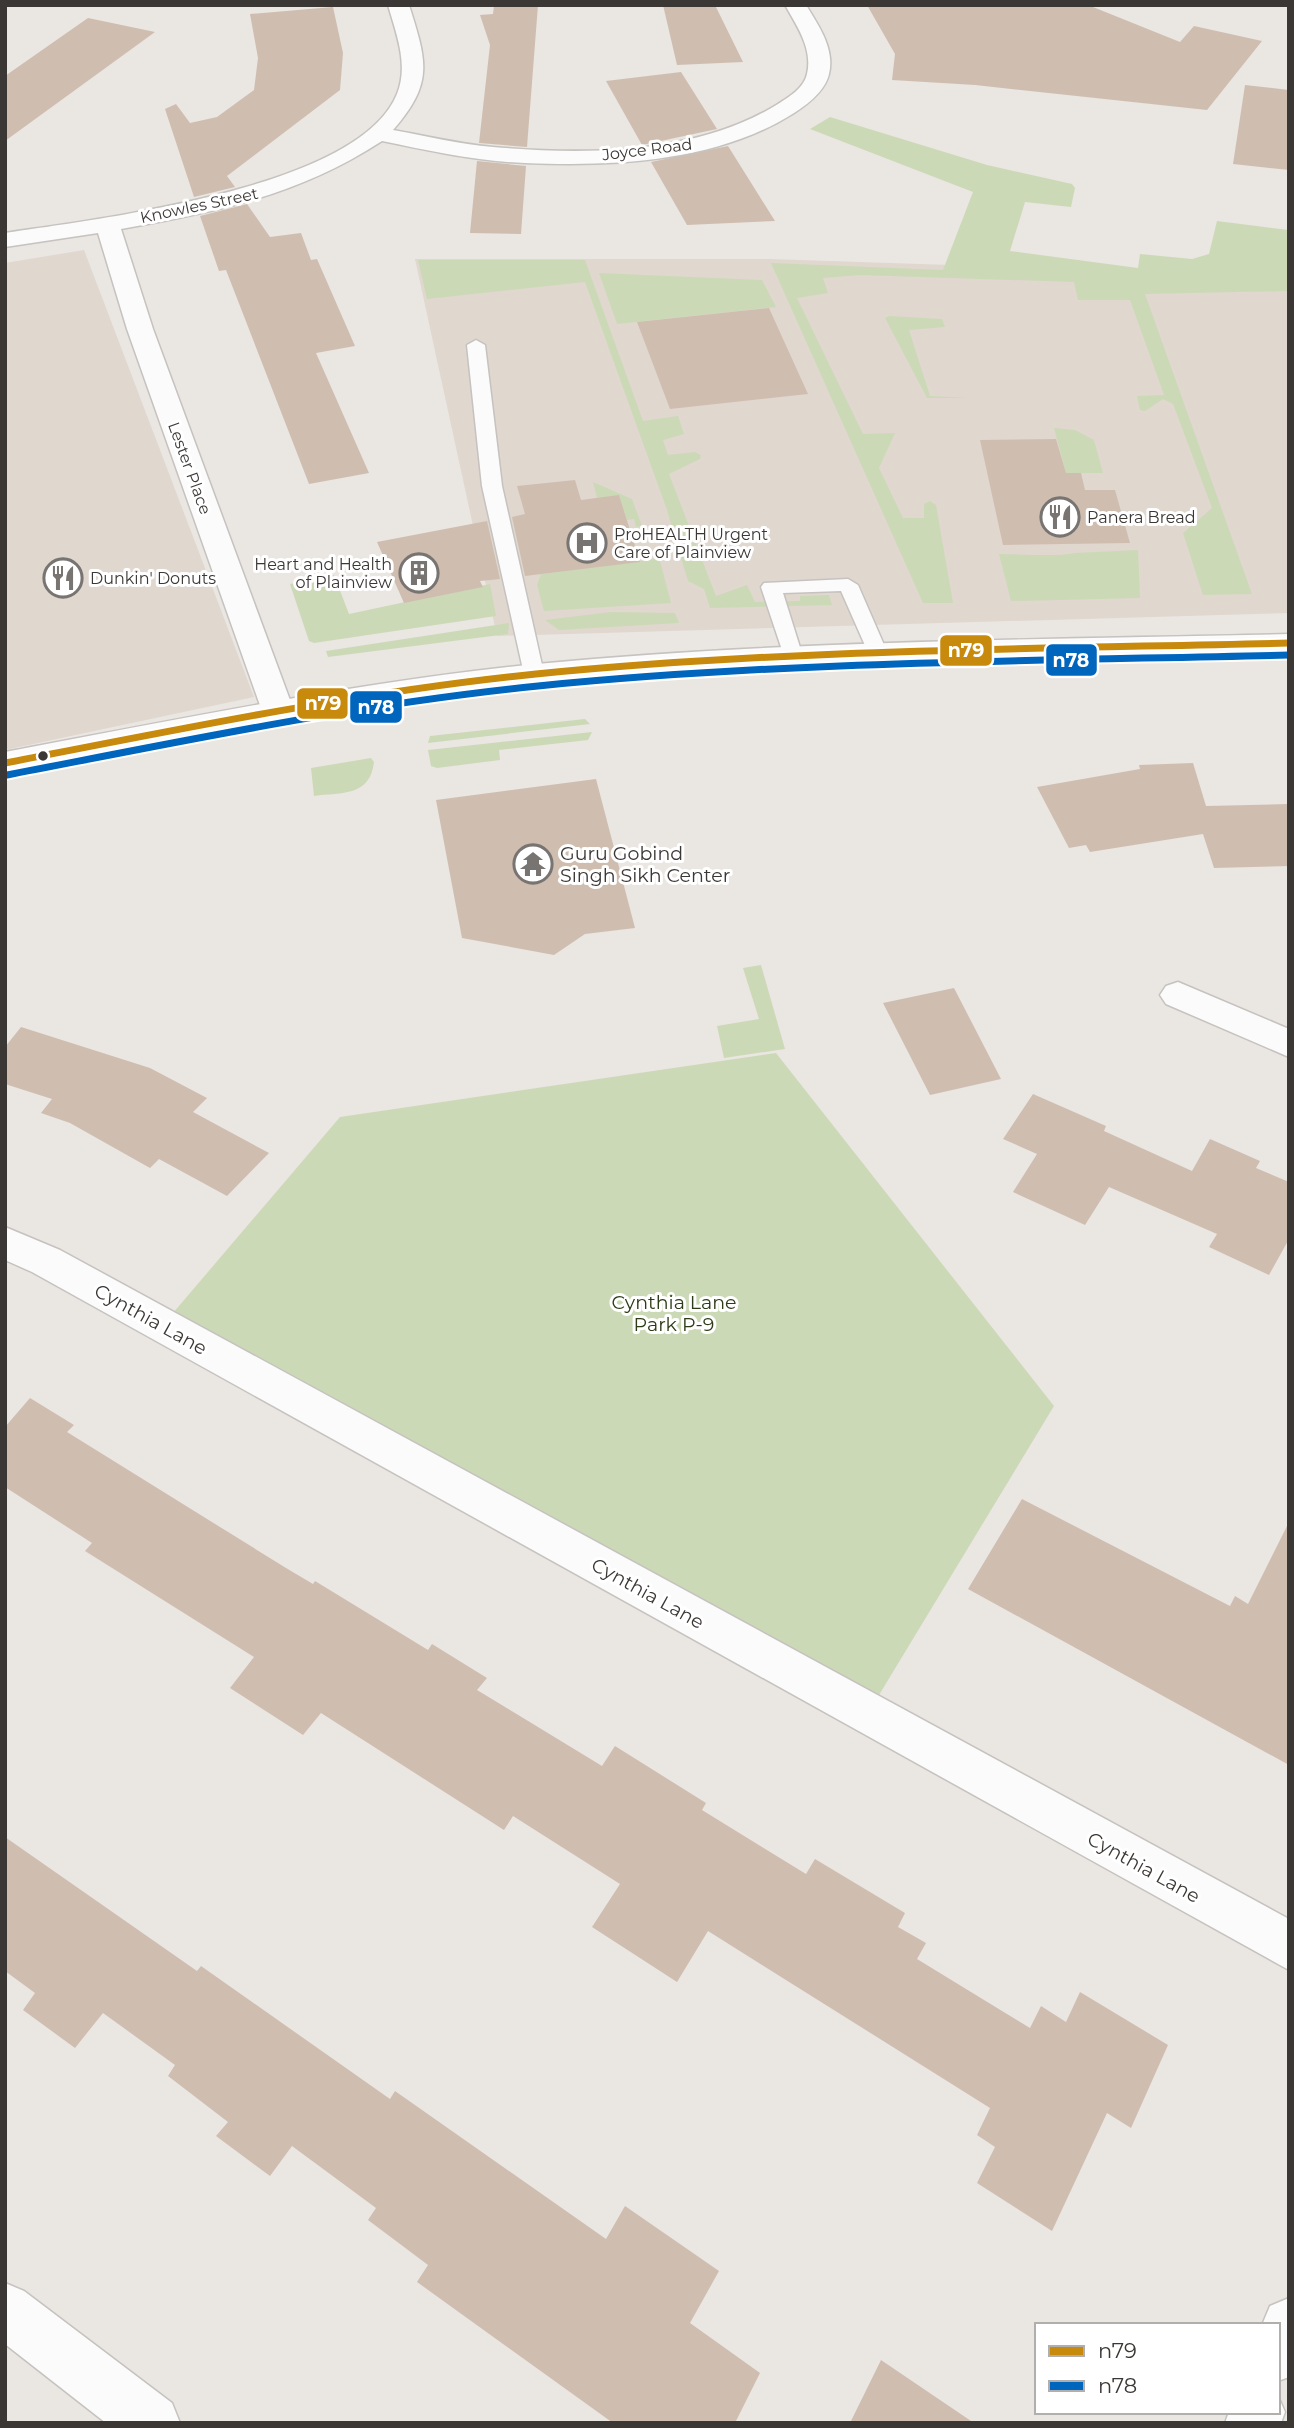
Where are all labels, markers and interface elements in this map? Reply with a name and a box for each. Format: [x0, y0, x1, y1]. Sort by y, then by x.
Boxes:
street label: Joyce Road [600, 135, 693, 165]
street label: Knowles Street [138, 184, 260, 227]
street label: Lester Place [164, 419, 215, 517]
restaurant icon: Panera Bread [1039, 496, 1081, 538]
place label: Panera Bread [1087, 508, 1196, 527]
hospital icon: ProHEALTH Urgent Care of Plainview [566, 522, 608, 564]
place label: ProHEALTH Urgent Care of Plainview [614, 525, 768, 562]
building icon: Heart and Health of Plainview [398, 552, 440, 594]
place label: Heart and Health of Plainview [254, 555, 392, 592]
restaurant icon: Dunkin' Donuts [42, 557, 84, 599]
place label: Dunkin' Donuts [90, 569, 216, 588]
line badge: n79 [939, 634, 993, 667]
text: n79 [948, 639, 984, 662]
line badge: n78 [1045, 643, 1098, 677]
text: n78 [1053, 649, 1089, 672]
line badge: n79 [296, 687, 349, 720]
line badge: n78 [349, 690, 403, 724]
text: n79 [305, 692, 341, 715]
text: n78 [358, 696, 394, 719]
unlabelled marker [36, 749, 50, 763]
place label: Guru Gobind Singh Sikh Center [560, 842, 730, 887]
temple icon: Guru Gobind Singh Sikh Center [512, 843, 554, 885]
street label: Cynthia Lane [90, 1279, 211, 1360]
park label: Cynthia Lane Park P-9 [611, 1291, 737, 1336]
street label: Cynthia Lane [587, 1553, 708, 1634]
street label: Cynthia Lane [1083, 1827, 1204, 1908]
legend [1035, 2323, 1280, 2414]
text: n79 [1098, 2338, 1137, 2363]
text: n78 [1098, 2373, 1137, 2398]

